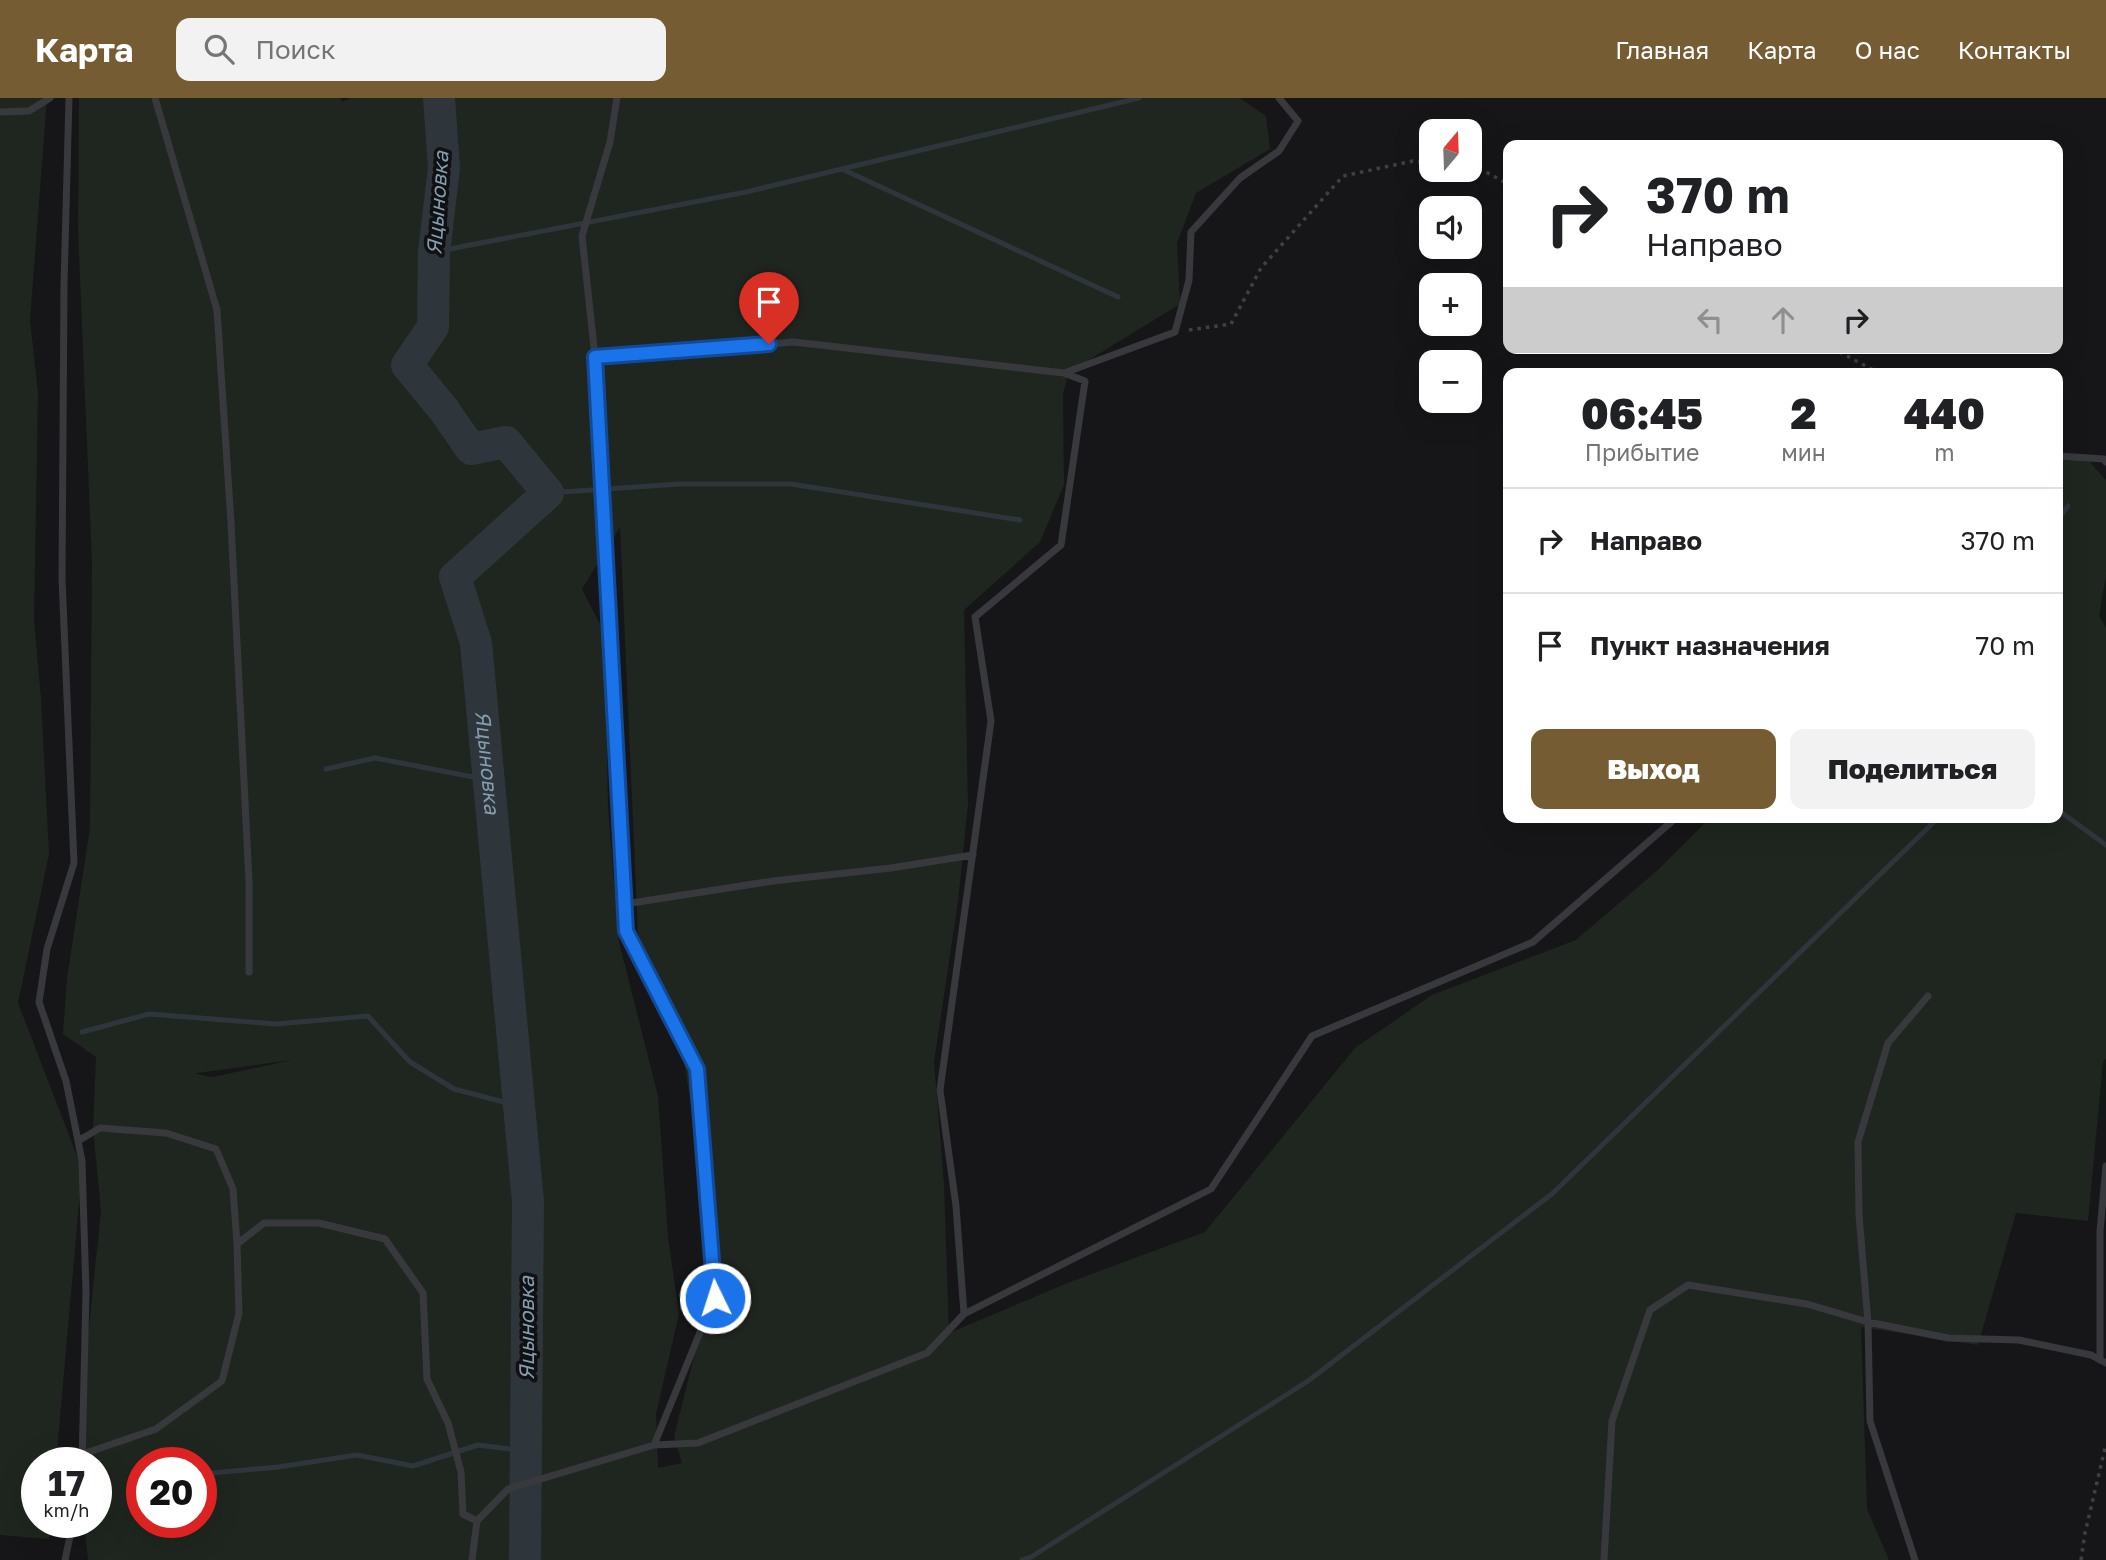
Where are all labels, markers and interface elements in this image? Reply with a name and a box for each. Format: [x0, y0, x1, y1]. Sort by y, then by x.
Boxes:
search box [176, 18, 666, 81]
text: Карта [35, 30, 134, 69]
icon: search [200, 30, 238, 68]
text: Поиск [256, 34, 336, 65]
text: Главная [1615, 35, 1709, 64]
text: Карта [1747, 35, 1817, 64]
text: О нас [1855, 35, 1920, 64]
text: Контакты [1958, 35, 2071, 64]
north arrow [1419, 119, 1482, 182]
map controls [1419, 119, 1482, 413]
water label: Яцыновка [420, 149, 454, 256]
text: 370 m [1646, 165, 1790, 224]
icon: right [1531, 168, 1622, 259]
button: sound [1419, 196, 1482, 259]
text: Направо [1646, 225, 1783, 263]
pin [739, 272, 799, 344]
button: + [1419, 273, 1482, 336]
icon: arrive [750, 283, 788, 321]
icon: left [1691, 301, 1729, 339]
icon: ahead [1764, 301, 1802, 339]
icon: right [1837, 301, 1875, 339]
button: − [1419, 350, 1482, 413]
text: 06:45 [1581, 388, 1703, 438]
text: 2 [1790, 388, 1816, 438]
text: 440 [1904, 388, 1985, 438]
text: Прибытие [1585, 438, 1699, 466]
text: мин [1781, 438, 1826, 466]
text: m [1934, 438, 1955, 466]
icon: right [1531, 522, 1569, 560]
text: Направо [1590, 525, 1702, 556]
text: 370 m [1960, 525, 2035, 556]
icon: arrive [1531, 627, 1569, 665]
text: Пункт назначения [1590, 630, 1830, 661]
text: 70 m [1976, 630, 2035, 661]
water label: Яцыновка [470, 710, 506, 817]
button: Выход [1531, 729, 1776, 809]
button: Поделиться [1790, 729, 2035, 809]
position arrow [678, 1261, 752, 1335]
water label: Яцыновка [513, 1275, 539, 1380]
speed limit sign: 20 [126, 1447, 217, 1538]
text: 17 [48, 1462, 85, 1504]
text: km/h [44, 1499, 89, 1521]

